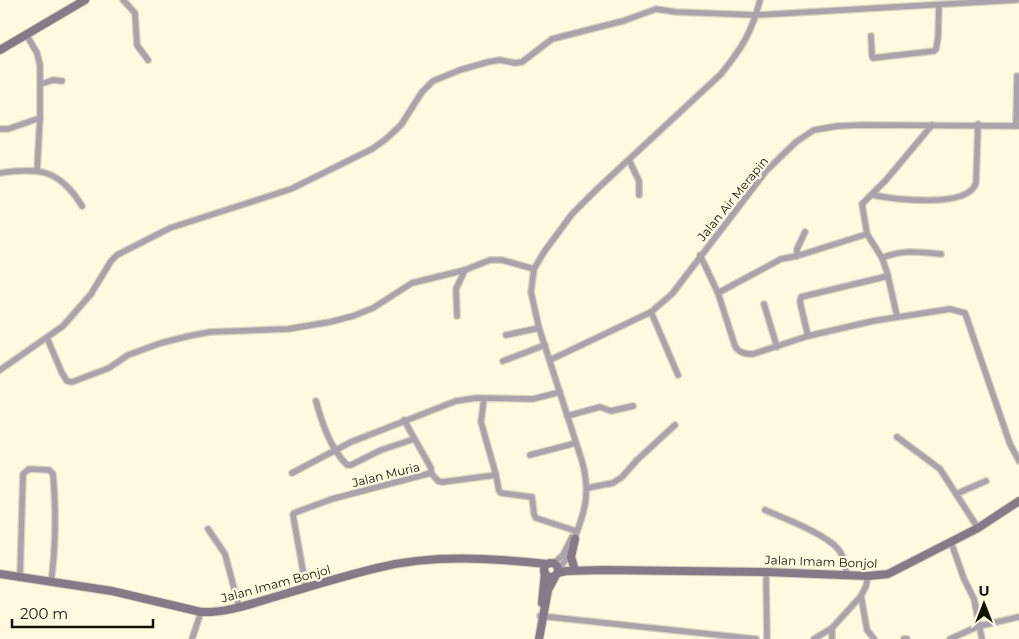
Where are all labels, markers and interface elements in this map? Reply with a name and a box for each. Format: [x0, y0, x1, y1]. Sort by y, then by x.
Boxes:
street label: Jalan Air Merapin [693, 154, 771, 245]
street label: Jalan Muria [350, 459, 421, 490]
street label: Jalan Imam Bonjol [763, 552, 878, 571]
street label: Jalan Imam Bonjol [219, 562, 332, 606]
north arrow [959, 579, 1009, 629]
text: U [978, 582, 990, 600]
scale bar [12, 596, 154, 628]
text: 200 m [20, 604, 68, 623]

